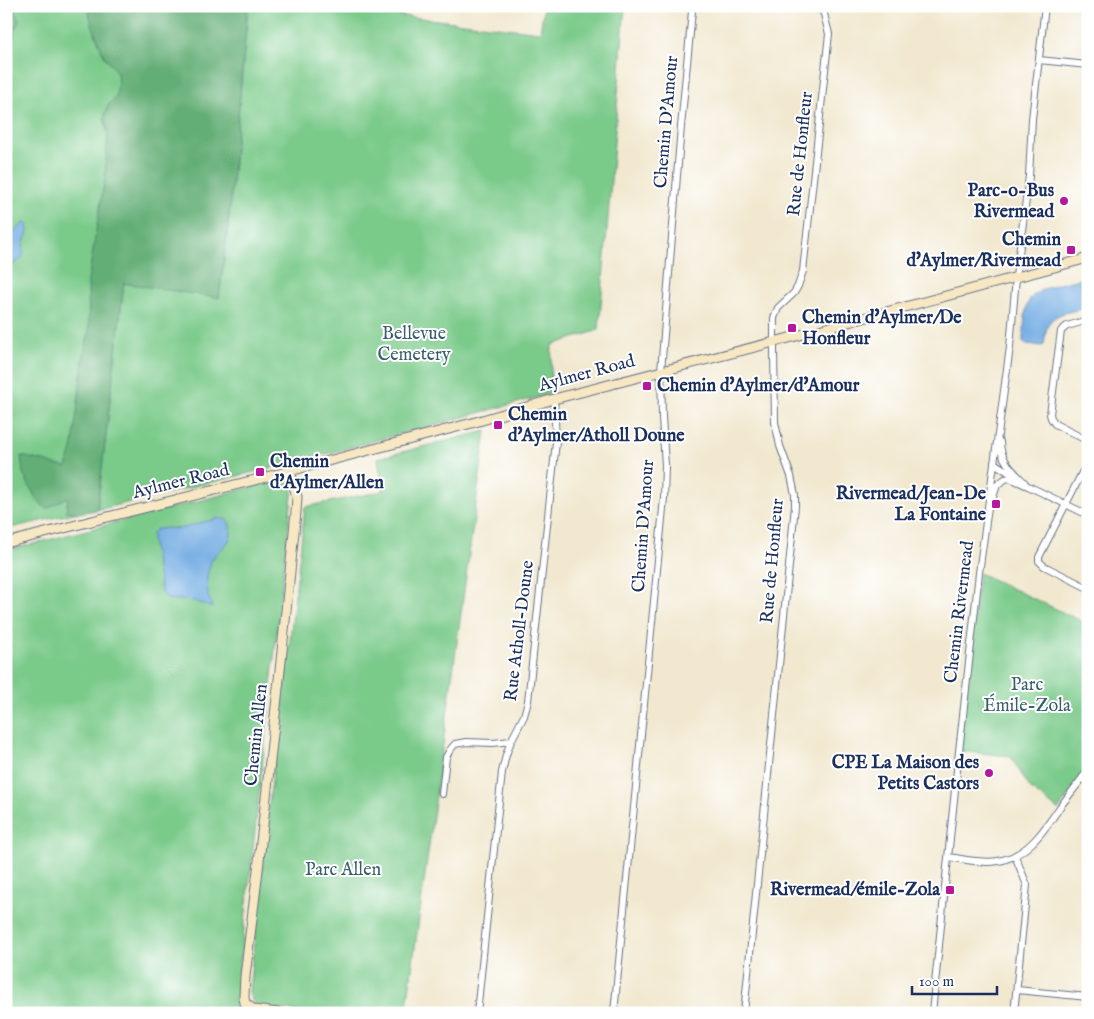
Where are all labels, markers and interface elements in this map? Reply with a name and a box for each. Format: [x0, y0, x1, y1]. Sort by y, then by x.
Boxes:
street label: Chemin D'Amour [650, 54, 684, 189]
street label: Rue de Honfleur [783, 90, 819, 217]
place label: Parc-o-Bus Rivermead [968, 180, 1055, 224]
marker: Parc-o-Bus Rivermead [1058, 195, 1070, 207]
place label: Chemin d'Aylmer/Rivermead [906, 229, 1061, 273]
marker: Chemin d'Aylmer/Rivermead [1065, 244, 1077, 256]
place label: Chemin d'Aylmer/De Honfleur [802, 307, 962, 351]
marker: Chemin d'Aylmer/De Honfleur [786, 322, 798, 334]
park label: Bellevue Cemetery [377, 323, 451, 367]
street label: Aylmer Road [535, 350, 638, 398]
place label: Chemin d'Aylmer/d'Amour [657, 375, 860, 398]
marker: Chemin d'Aylmer/d'Amour [641, 380, 653, 392]
place label: Chemin d'Aylmer/Atholl Doune [508, 404, 685, 448]
marker: Chemin d'Aylmer/Atholl Doune [492, 419, 504, 431]
place label: Chemin d'Aylmer/Allen [270, 451, 384, 495]
street label: Chemin D'Amour [628, 458, 660, 593]
street label: Aylmer Road [129, 459, 232, 505]
marker: Chemin d'Aylmer/Allen [254, 466, 266, 478]
place label: Rivermead/Jean-De La Fontaine [836, 483, 987, 527]
street label: Rue de Honfleur [756, 497, 790, 624]
marker: Rivermead/Jean-De La Fontaine [990, 498, 1002, 510]
street label: Chemin Rivermead [940, 539, 980, 685]
street label: Rue Atholl-Doune [500, 559, 540, 703]
park label: Parc Émile-Zola [983, 674, 1071, 718]
street label: Chemin Allen [240, 682, 274, 787]
place label: CPE La Maison des Petits Castors [832, 752, 980, 796]
marker: CPE La Maison des Petits Castors [983, 767, 995, 779]
park label: Parc Allen [305, 859, 381, 882]
place label: Rivermead/émile-Zola [770, 879, 941, 902]
marker: Rivermead/émile-Zola [944, 884, 956, 896]
scale bar [912, 964, 996, 996]
text: 100 m [919, 972, 955, 991]

